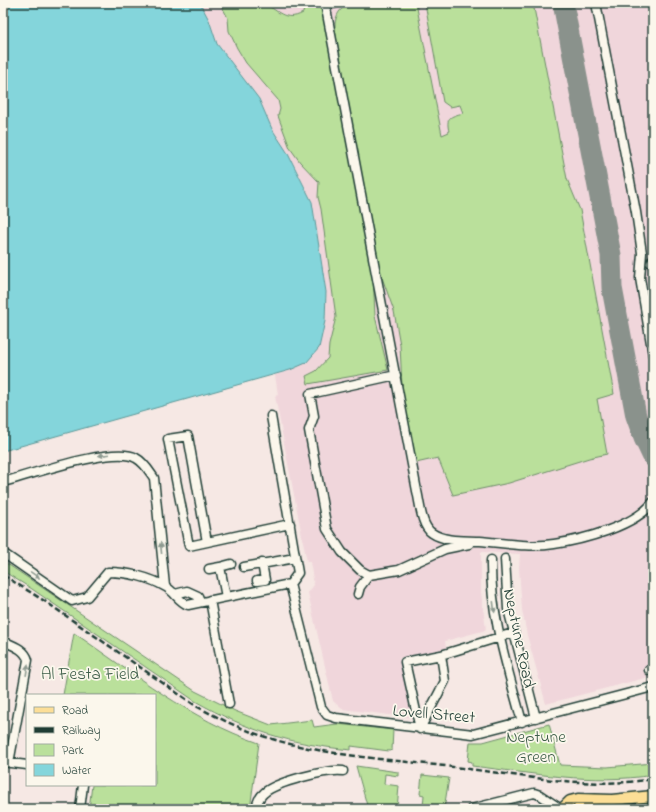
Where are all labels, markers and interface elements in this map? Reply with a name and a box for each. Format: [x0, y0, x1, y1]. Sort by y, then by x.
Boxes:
one-way arrow [98, 452, 110, 459]
one-way arrow [158, 542, 165, 554]
one-way arrow [30, 571, 40, 579]
street label: Neptune Road [496, 586, 541, 691]
one-way arrow [491, 601, 497, 614]
park label: Al Festa Field [41, 662, 139, 687]
one-way arrow [24, 663, 30, 676]
legend [26, 694, 156, 786]
street label: Lovell Street [392, 698, 476, 731]
text: Road [62, 702, 88, 720]
text: Railway [62, 722, 101, 741]
park label: Neptune Green [506, 725, 566, 770]
text: Park [62, 742, 84, 760]
text: Water [62, 762, 91, 780]

